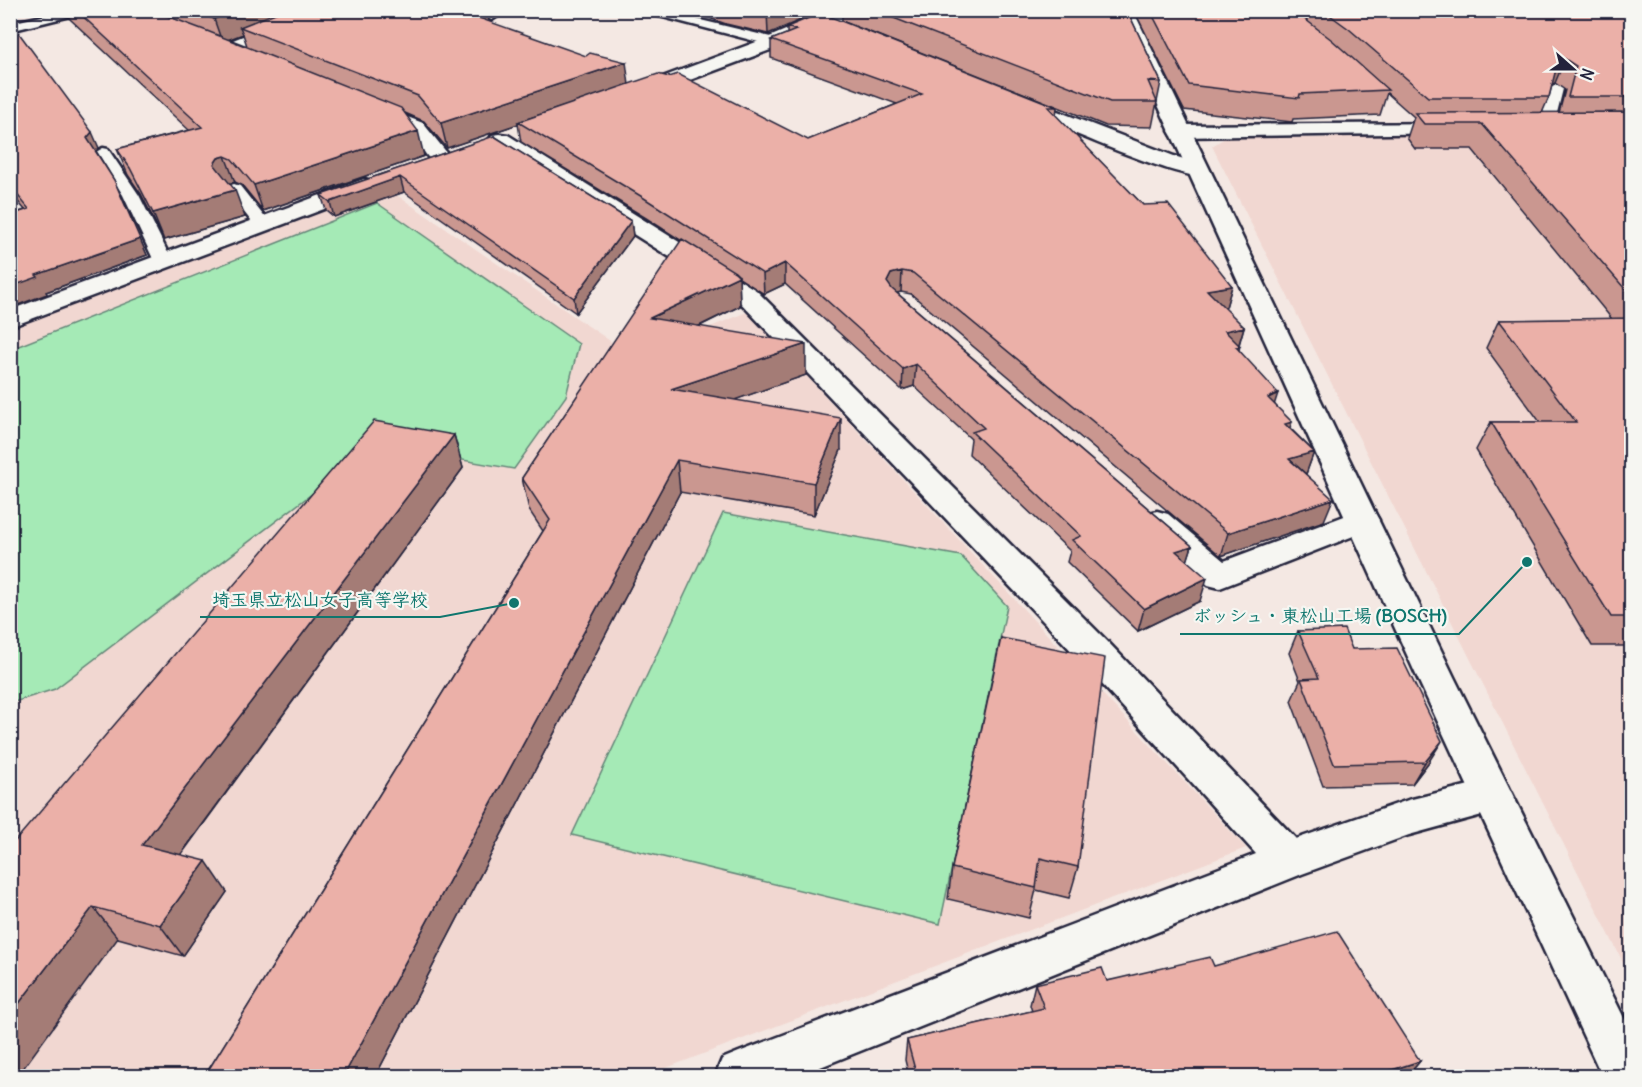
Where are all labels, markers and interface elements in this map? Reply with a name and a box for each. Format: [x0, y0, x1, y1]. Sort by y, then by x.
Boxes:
north arrow [1543, 39, 1603, 99]
text: N [1576, 66, 1598, 83]
callout: 埼玉県立松山女子高等学校 [200, 581, 440, 617]
text: 埼玉県立松山女子高等学校 [212, 588, 428, 611]
callout: ボッシュ・東松山工場 (BOSCH) [1180, 598, 1459, 634]
text: ボッシュ・東松山工場 (BOSCH) [1193, 604, 1447, 627]

